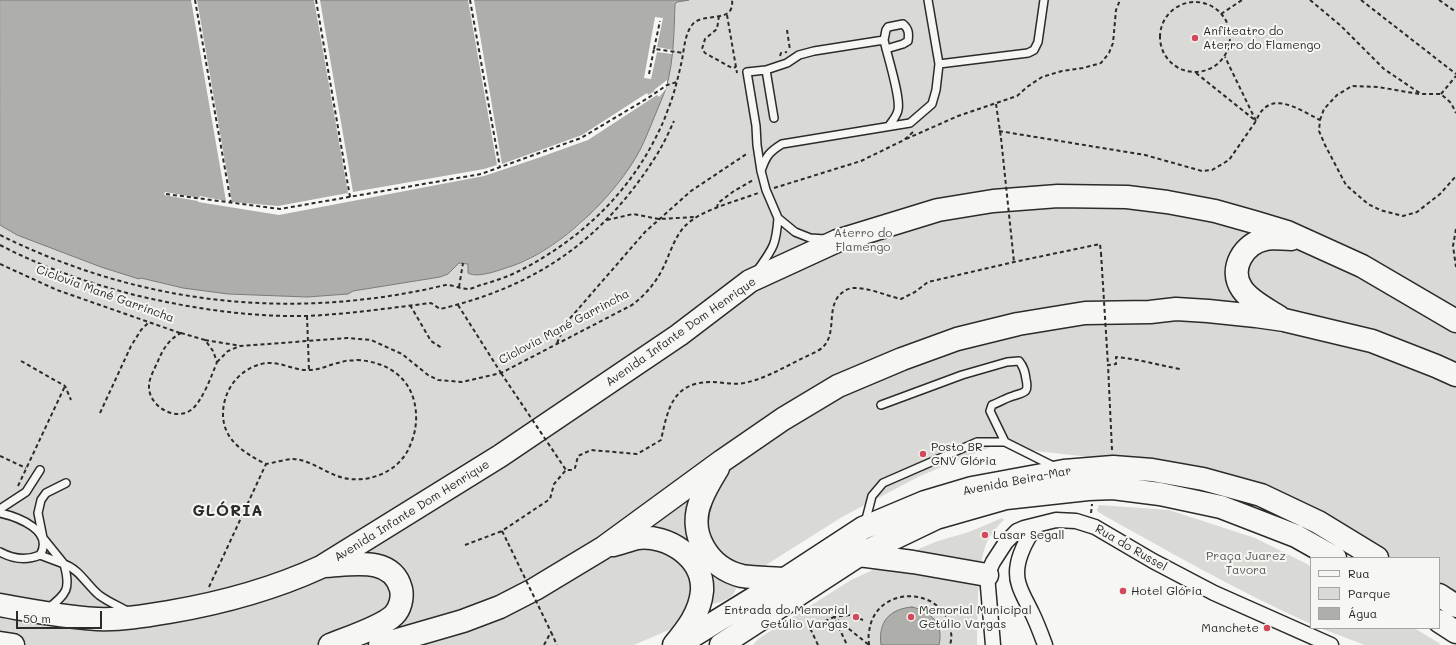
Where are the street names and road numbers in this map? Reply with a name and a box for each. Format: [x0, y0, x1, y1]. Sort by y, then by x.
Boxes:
street label: Ciclovia Mané Garrincha [34, 262, 176, 326]
street label: Avenida Infante Dom Henrique [603, 274, 759, 390]
street label: Ciclovia Mané Garrincha [496, 286, 632, 368]
street label: Avenida Infante Dom Henrique [332, 457, 492, 565]
street label: Avenida Beira-Mar [961, 463, 1073, 499]
street label: Rua do Russel [1093, 522, 1169, 574]

